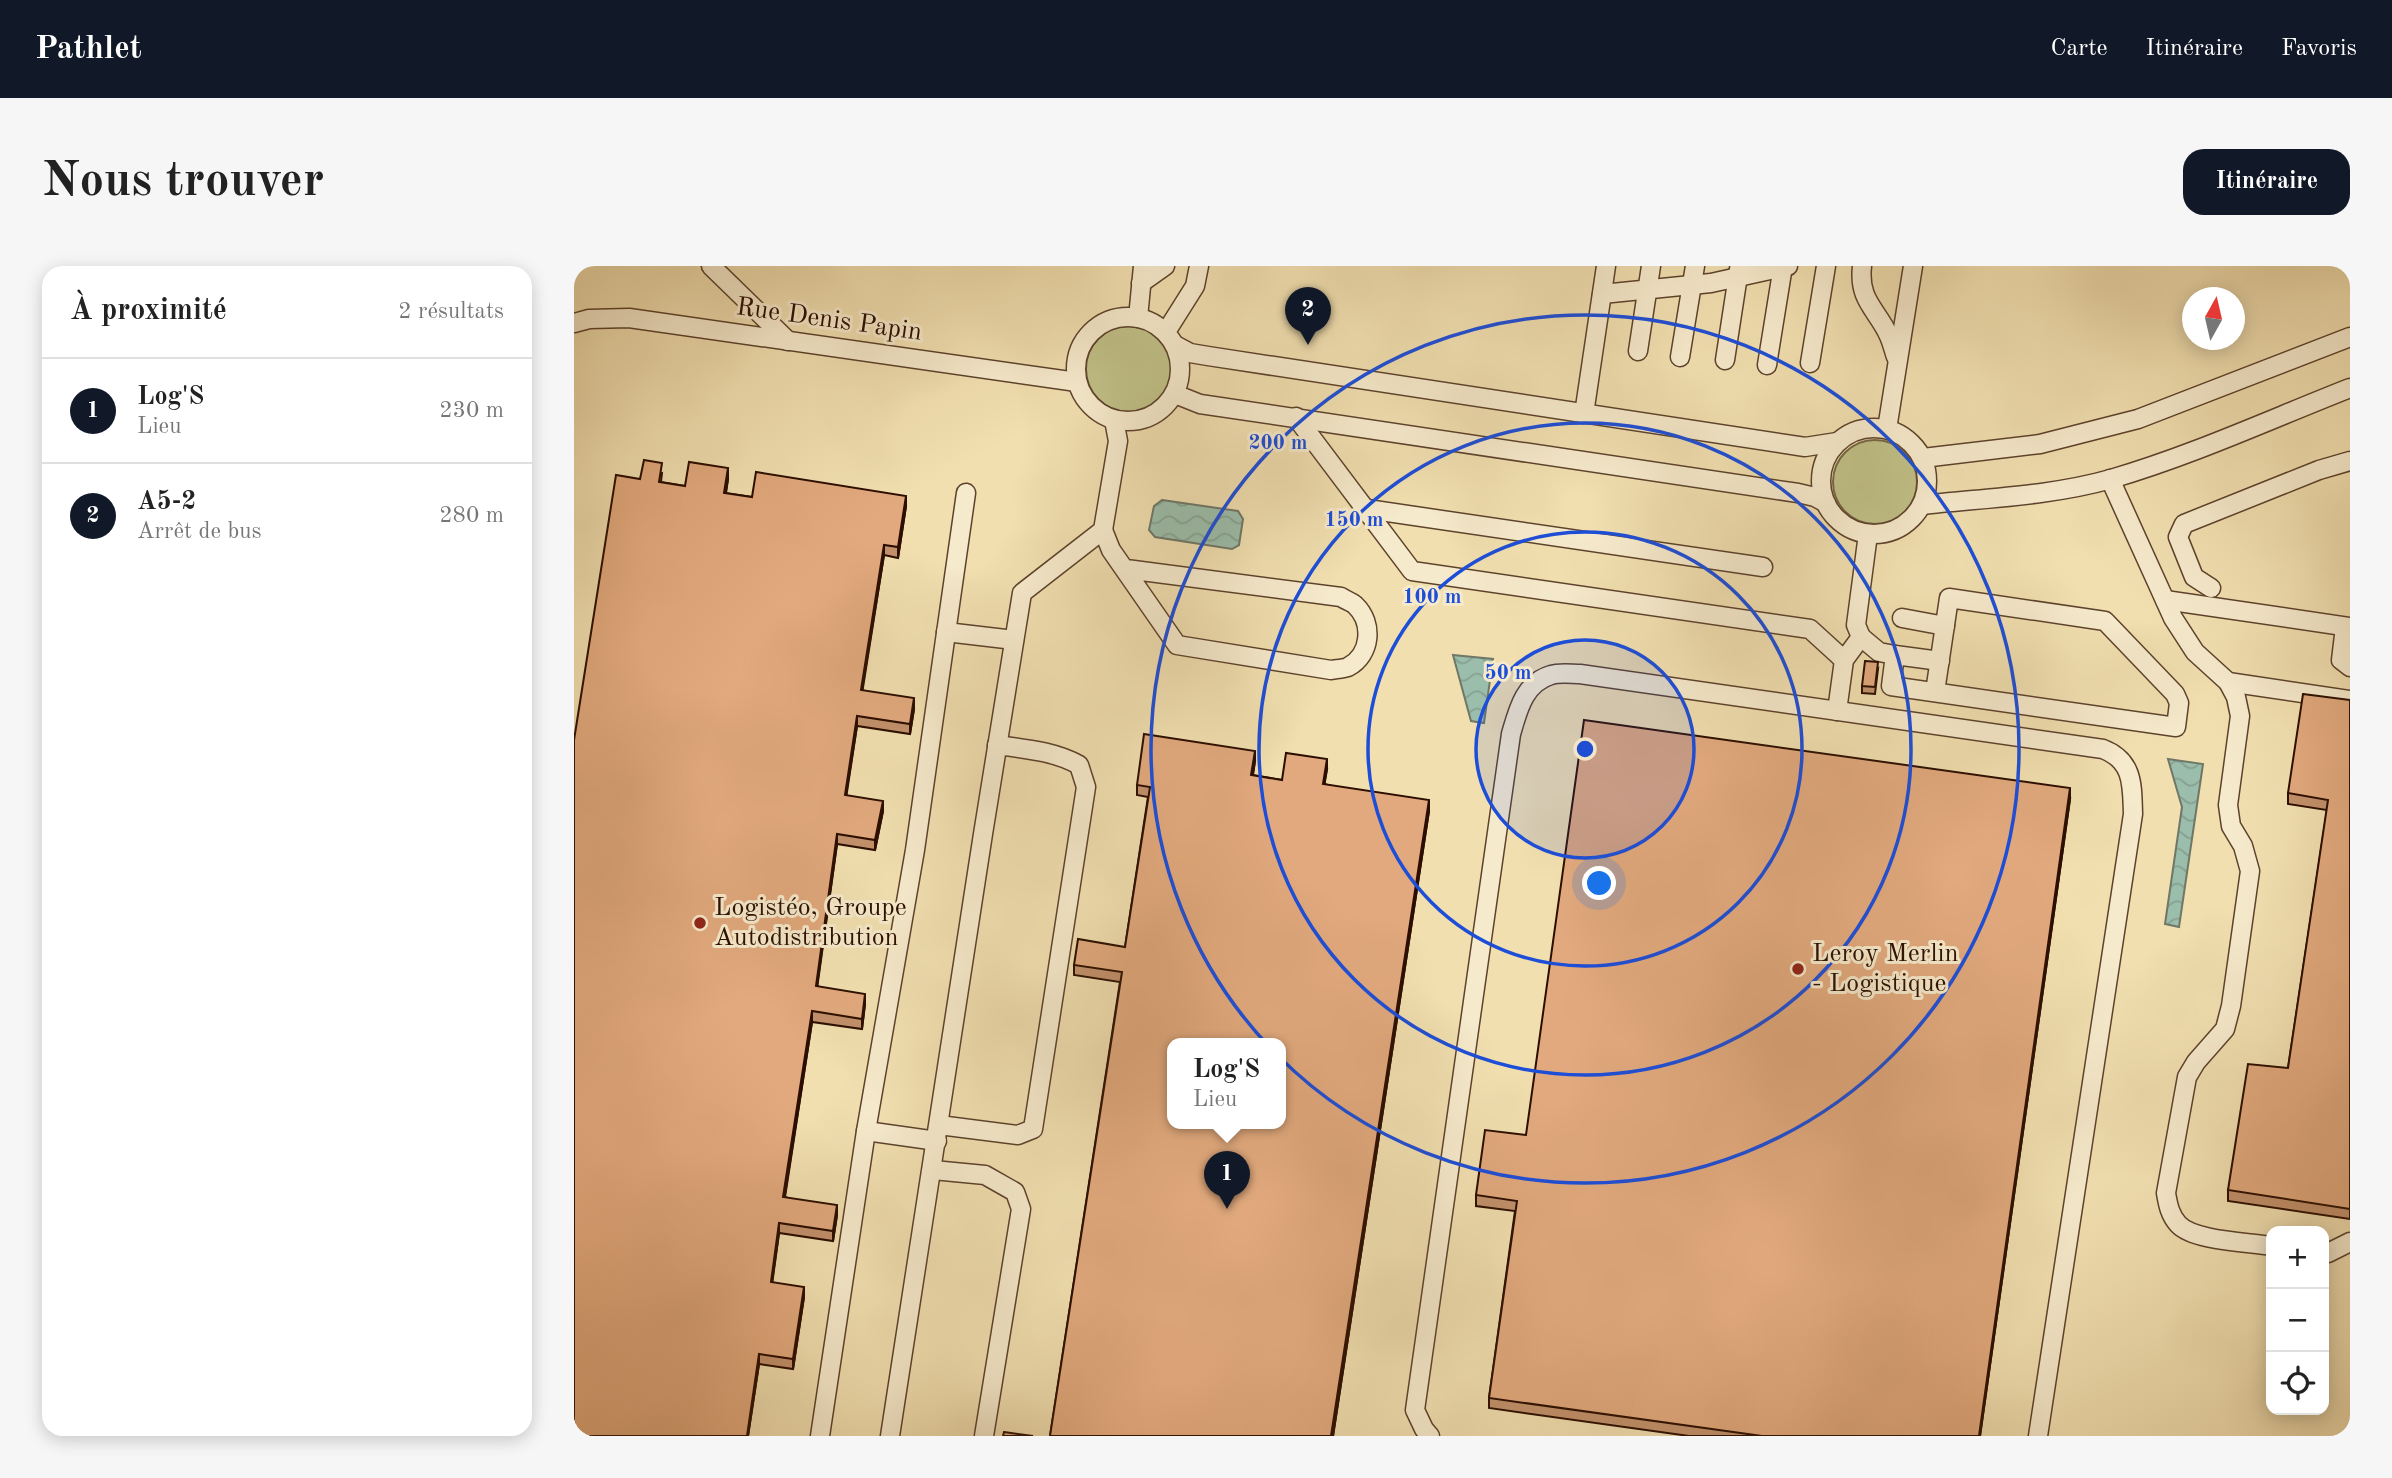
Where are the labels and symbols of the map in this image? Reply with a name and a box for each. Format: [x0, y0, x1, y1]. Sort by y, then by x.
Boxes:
pin: 2 [1285, 287, 1331, 345]
north arrow [2182, 287, 2245, 350]
street label: Rue Denis Papin [734, 294, 924, 346]
text: 200 m [1248, 433, 1308, 454]
text: 150 m [1324, 510, 1384, 531]
text: 100 m [1402, 587, 1462, 608]
text: 50 m [1484, 663, 1532, 684]
centre of rings [1573, 737, 1597, 761]
your location [1582, 866, 1616, 900]
place label: Logistéo, Groupe Autodistribution [714, 895, 907, 951]
marker: Logistéo, Groupe Autodistribution [692, 915, 708, 931]
place label: Leroy Merlin - Logistique [1812, 941, 1958, 997]
marker: Leroy Merlin - Logistique [1790, 961, 1806, 977]
pin: 1 [1204, 1151, 1250, 1209]

